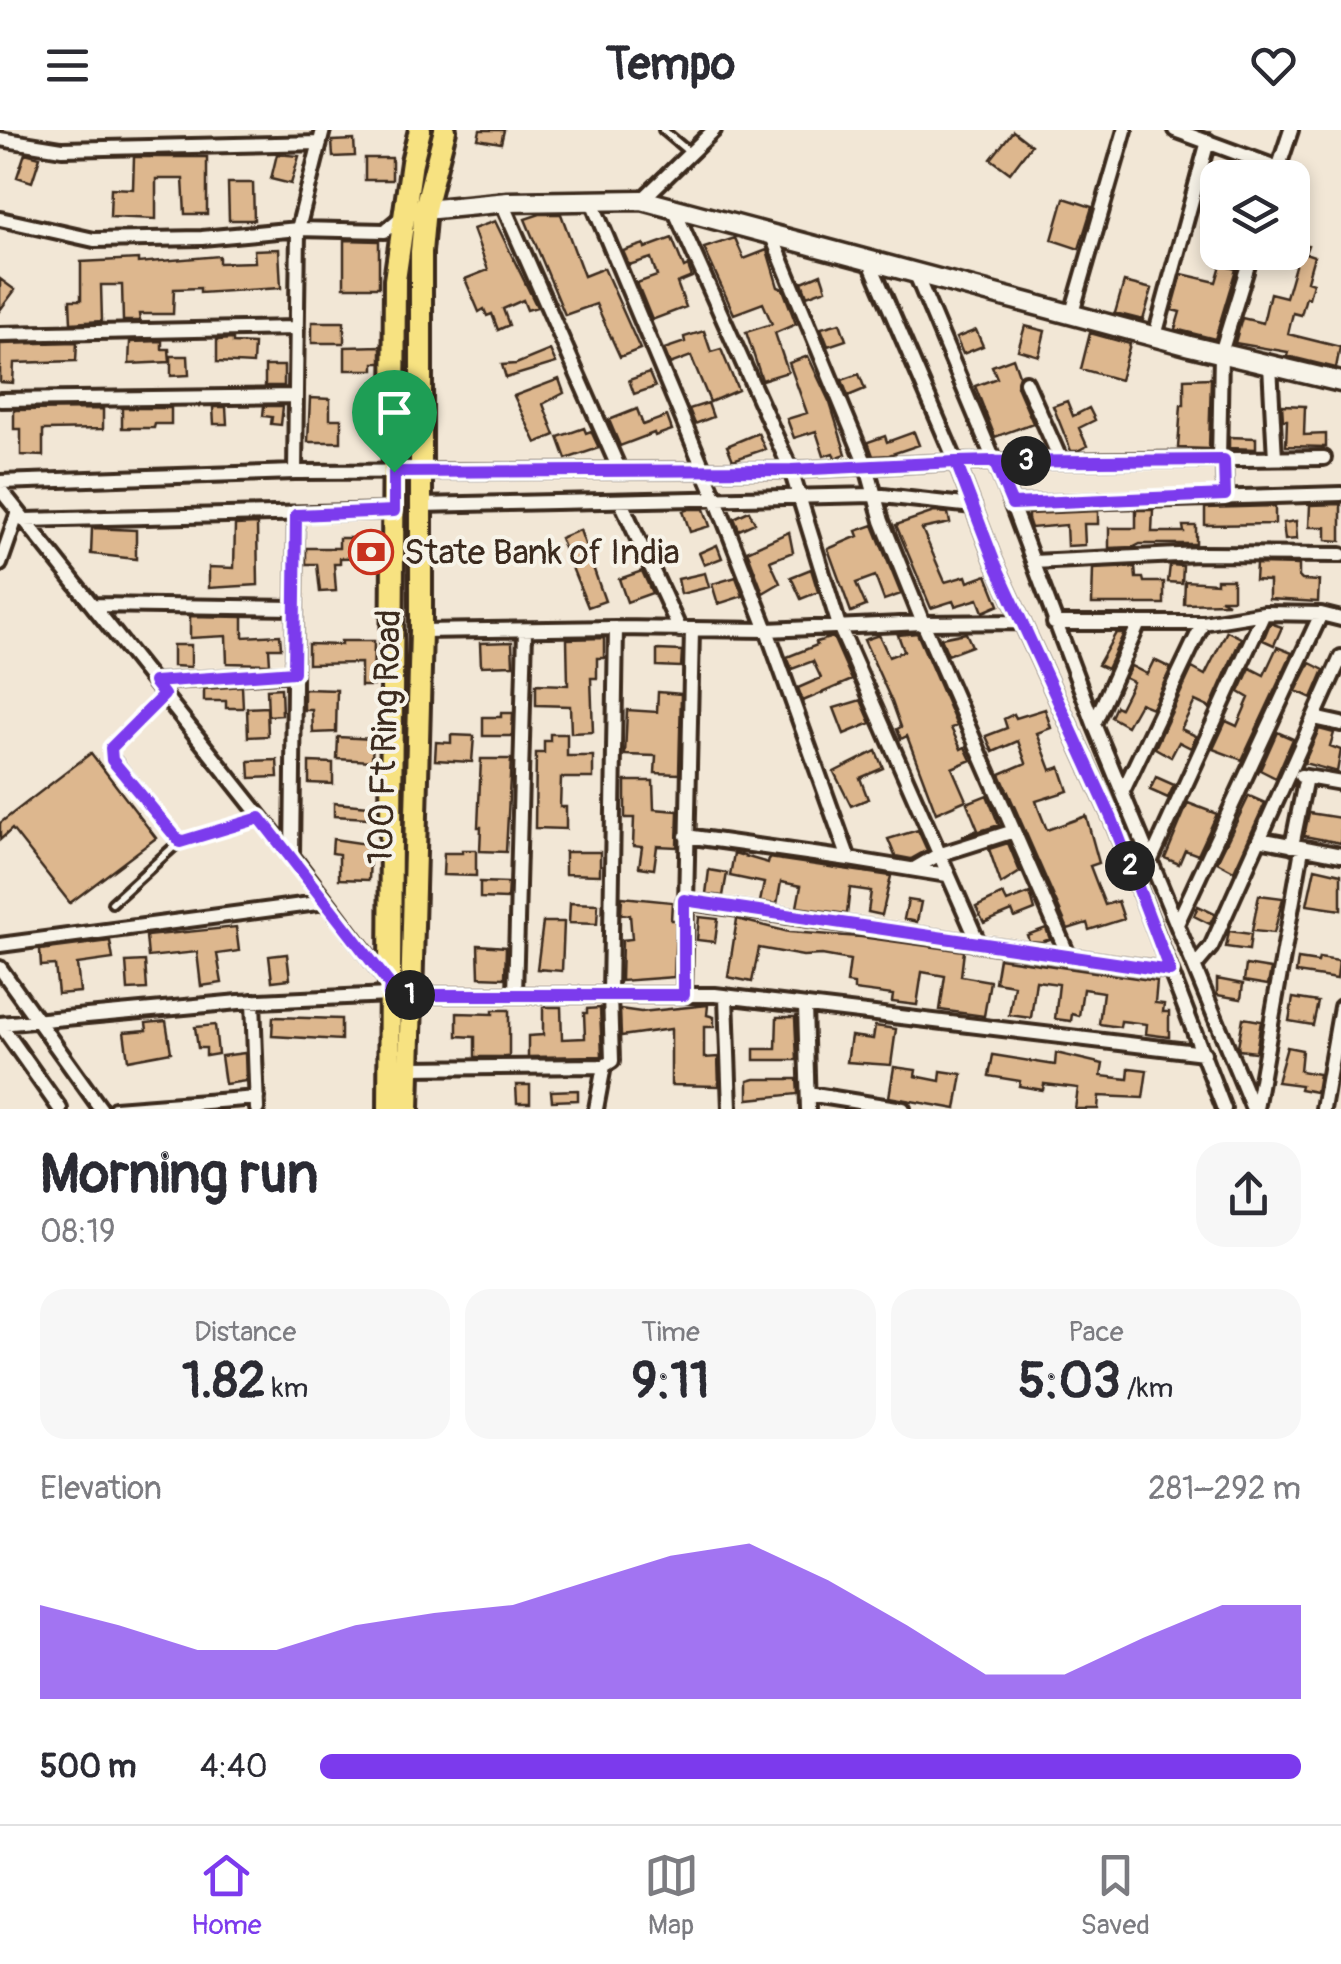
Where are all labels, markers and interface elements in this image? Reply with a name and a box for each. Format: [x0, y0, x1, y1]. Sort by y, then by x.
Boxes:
text: Tempo [606, 37, 735, 93]
icon: menu [40, 38, 95, 93]
icon: heart [1246, 38, 1301, 93]
map controls [1200, 160, 1310, 270]
button: layers [1200, 160, 1310, 270]
pin [352, 370, 437, 473]
icon: arrive [367, 385, 422, 440]
pin: 3 [1001, 436, 1051, 486]
text: 3 [1018, 443, 1034, 478]
bank icon: State Bank of India [348, 529, 394, 575]
place label: State Bank of India [404, 531, 680, 575]
street label: 100 Ft Ring Road [359, 609, 411, 865]
pin: 2 [1105, 841, 1155, 891]
text: 2 [1122, 848, 1138, 883]
pin: 1 [385, 970, 435, 1020]
text: 1 [405, 977, 415, 1012]
text: Morning run [40, 1140, 318, 1209]
button: share [1196, 1142, 1301, 1247]
text: 08:19 [40, 1212, 116, 1252]
text: Distance [194, 1315, 296, 1350]
text: Time [641, 1315, 700, 1350]
text: Pace [1068, 1315, 1124, 1350]
text: 1.82 [182, 1350, 266, 1413]
text: 9:11 [631, 1350, 710, 1413]
text: 5:03 [1018, 1350, 1121, 1413]
text: km [266, 1371, 308, 1406]
text: /km [1121, 1371, 1173, 1406]
text: Elevation [40, 1469, 162, 1509]
text: 281–292 m [1148, 1469, 1301, 1509]
text: 500 m [40, 1747, 136, 1787]
text: 4:40 [200, 1747, 268, 1787]
tab: Home [191, 1848, 262, 1943]
tab: Map [644, 1848, 699, 1943]
tab: Saved [1081, 1848, 1150, 1943]

